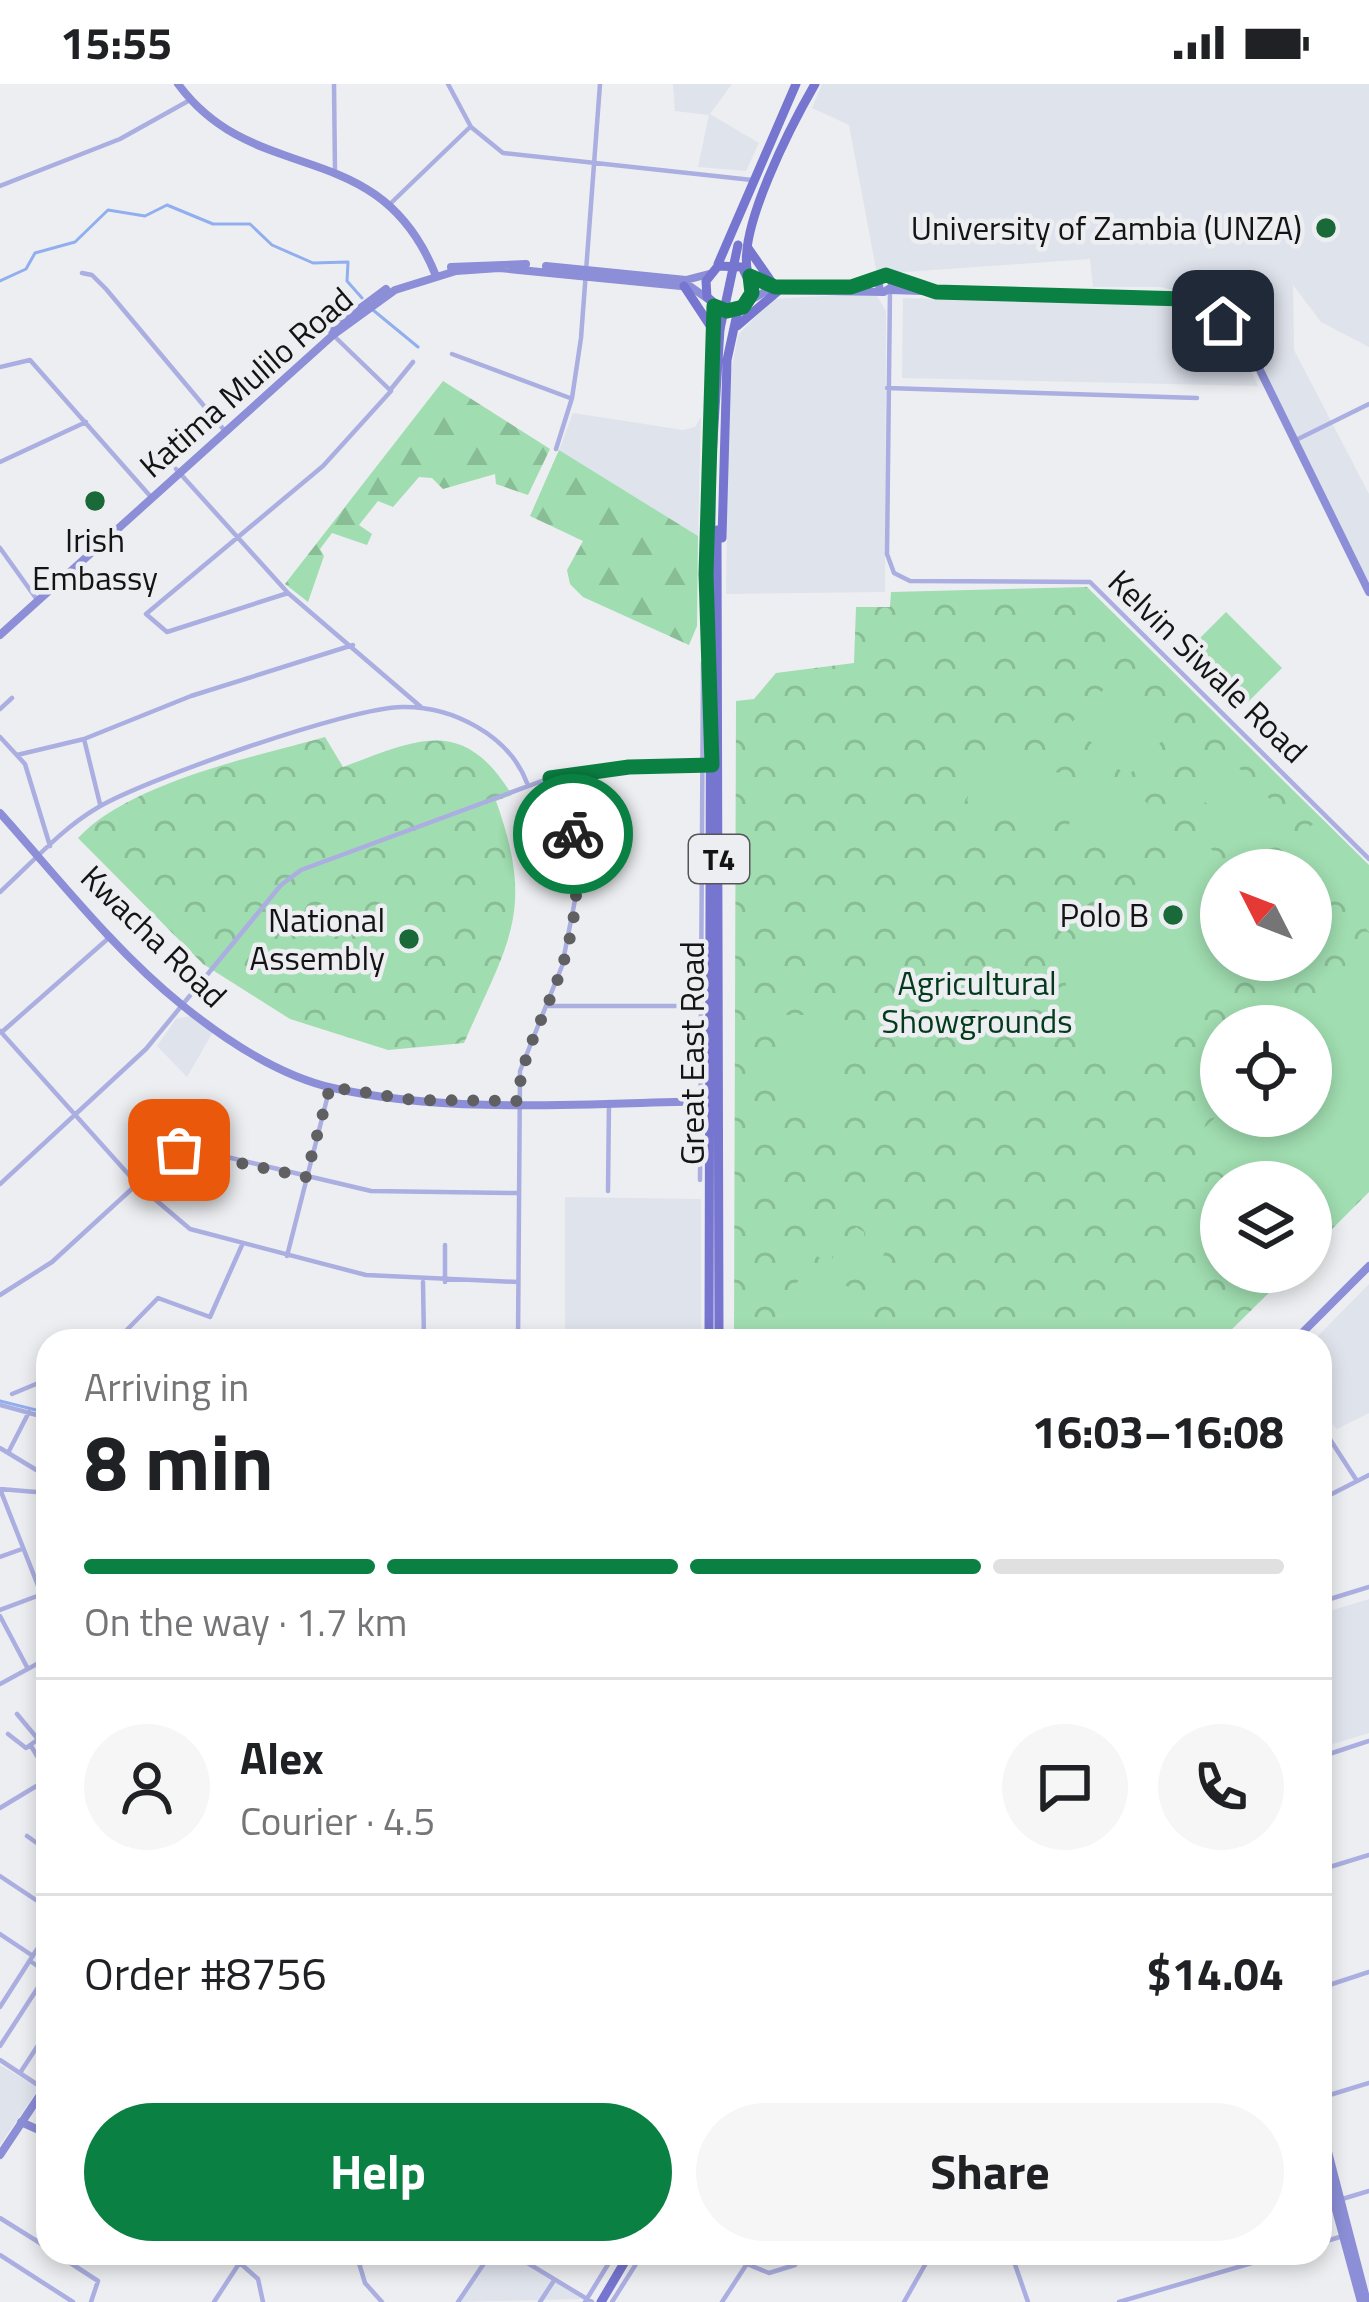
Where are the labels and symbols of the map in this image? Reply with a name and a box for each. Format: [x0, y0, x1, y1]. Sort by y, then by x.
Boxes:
place label: University of Zambia (UNZA) [911, 203, 1302, 253]
marker: University of Zambia (UNZA) [1313, 215, 1339, 241]
pin [1172, 270, 1274, 372]
street label: Katima Mulilo Road [128, 275, 364, 489]
marker: Irish Embassy [82, 488, 108, 514]
place label: Irish Embassy [32, 515, 158, 603]
street label: Kelvin Siwale Road [1097, 558, 1319, 774]
courier [513, 774, 633, 894]
road number: T4 [689, 835, 749, 883]
north arrow [1200, 849, 1332, 981]
street label: Kwacha Road [69, 853, 239, 1019]
place label: Polo B [1060, 890, 1149, 940]
place label: National Assembly [249, 895, 385, 983]
marker: Polo B [1160, 902, 1186, 928]
marker: National Assembly [396, 926, 422, 952]
street label: Great East Road [667, 941, 717, 1165]
park label: Agricultural Showgrounds [881, 958, 1073, 1046]
pin [128, 1099, 230, 1201]

